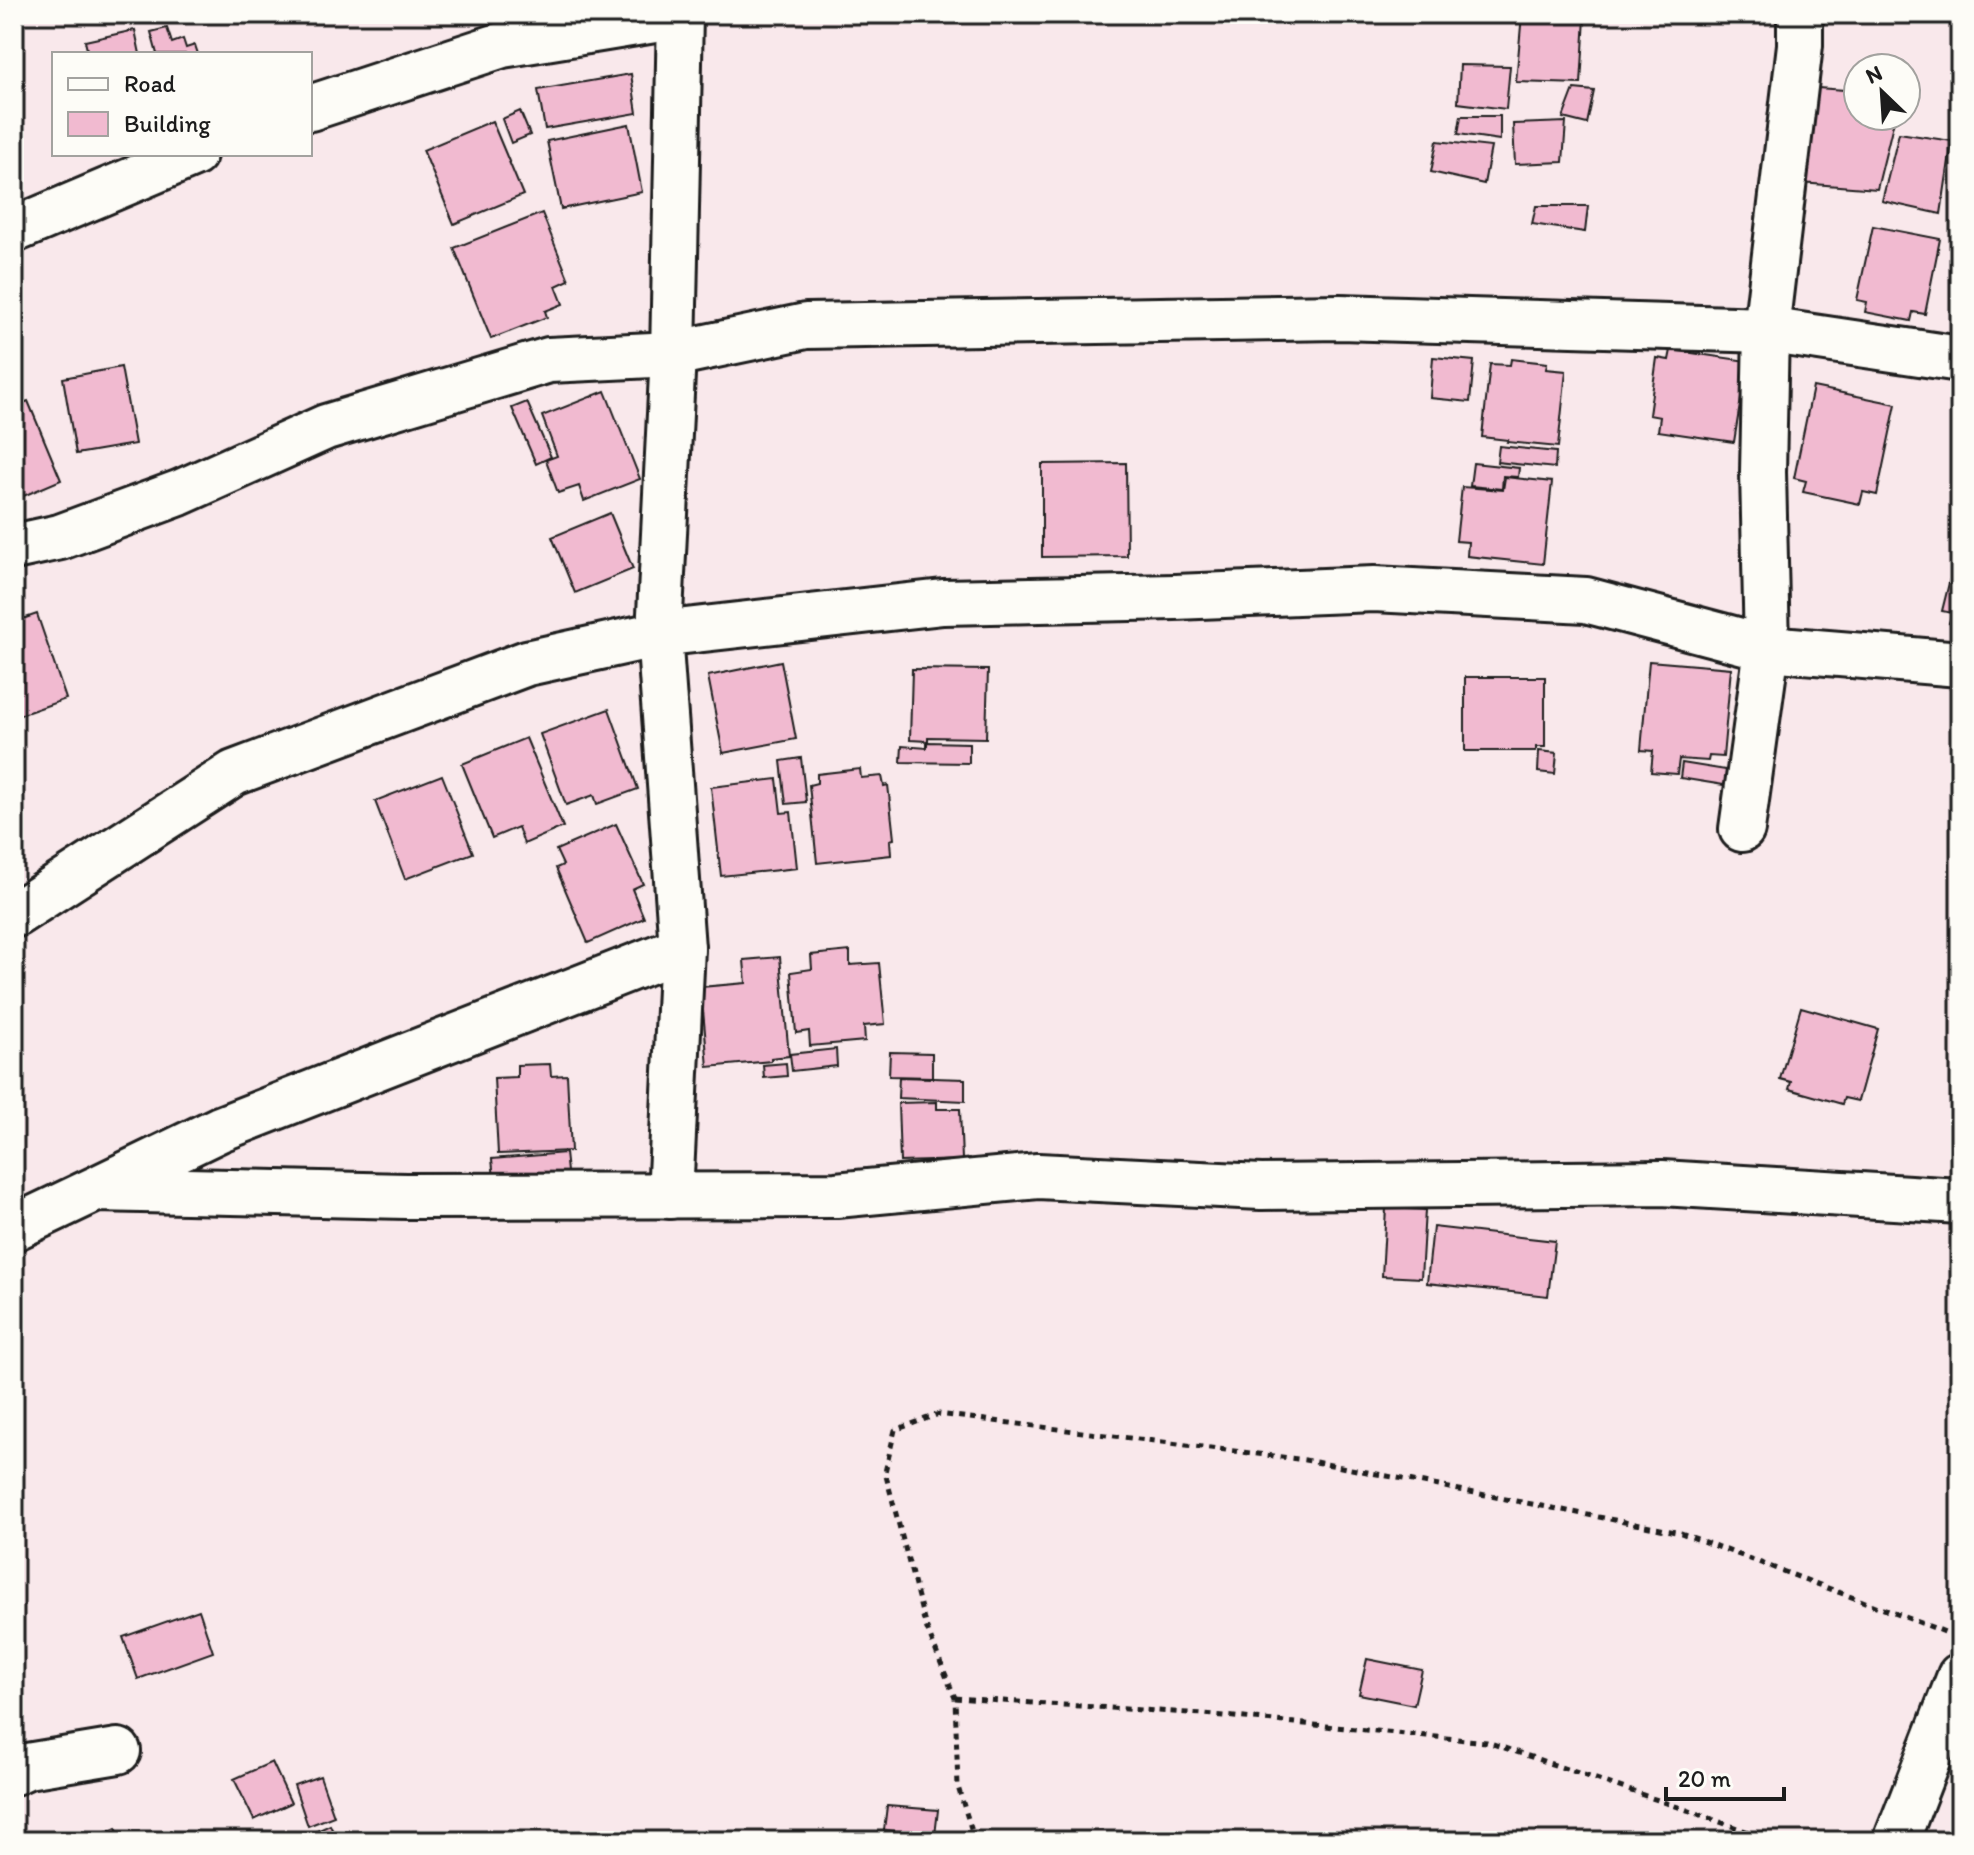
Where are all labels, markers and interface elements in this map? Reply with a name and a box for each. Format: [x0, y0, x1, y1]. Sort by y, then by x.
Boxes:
legend [52, 52, 312, 156]
north arrow [1842, 52, 1922, 132]
text: N [1861, 59, 1886, 90]
text: Road [124, 69, 176, 98]
text: Building [124, 109, 211, 138]
scale bar [1666, 1751, 1784, 1801]
text: 20 m [1678, 1764, 1731, 1793]

